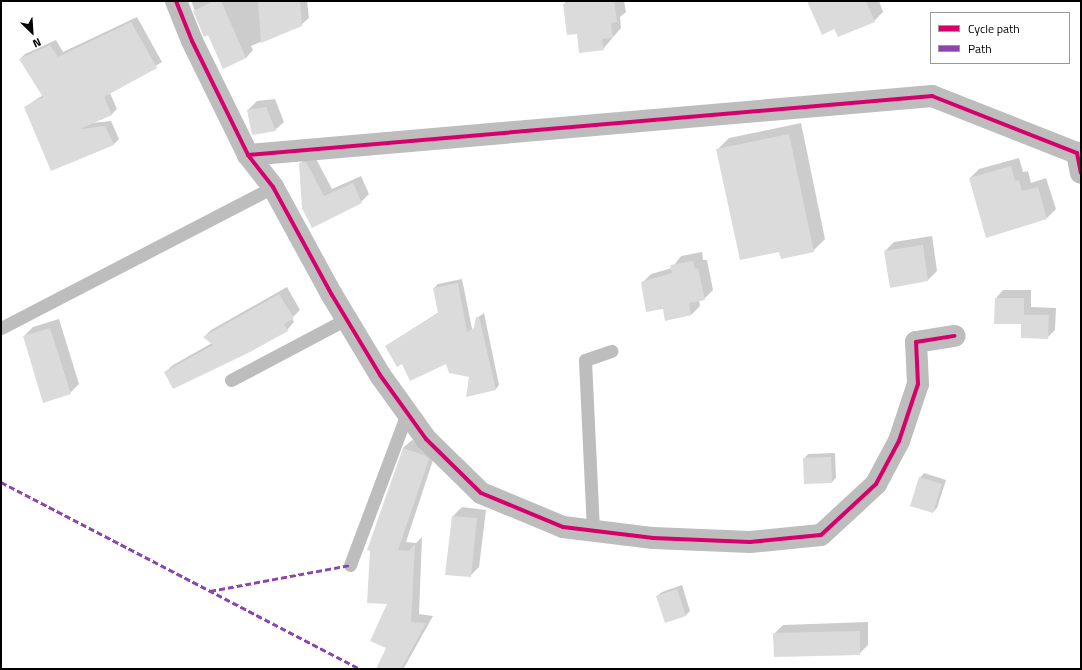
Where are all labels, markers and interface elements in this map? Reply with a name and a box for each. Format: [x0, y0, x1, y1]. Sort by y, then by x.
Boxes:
north arrow [12, 12, 52, 52]
legend [930, 12, 1070, 64]
text: Cycle path [968, 19, 1020, 38]
text: N [30, 34, 44, 52]
text: Path [968, 39, 992, 58]

